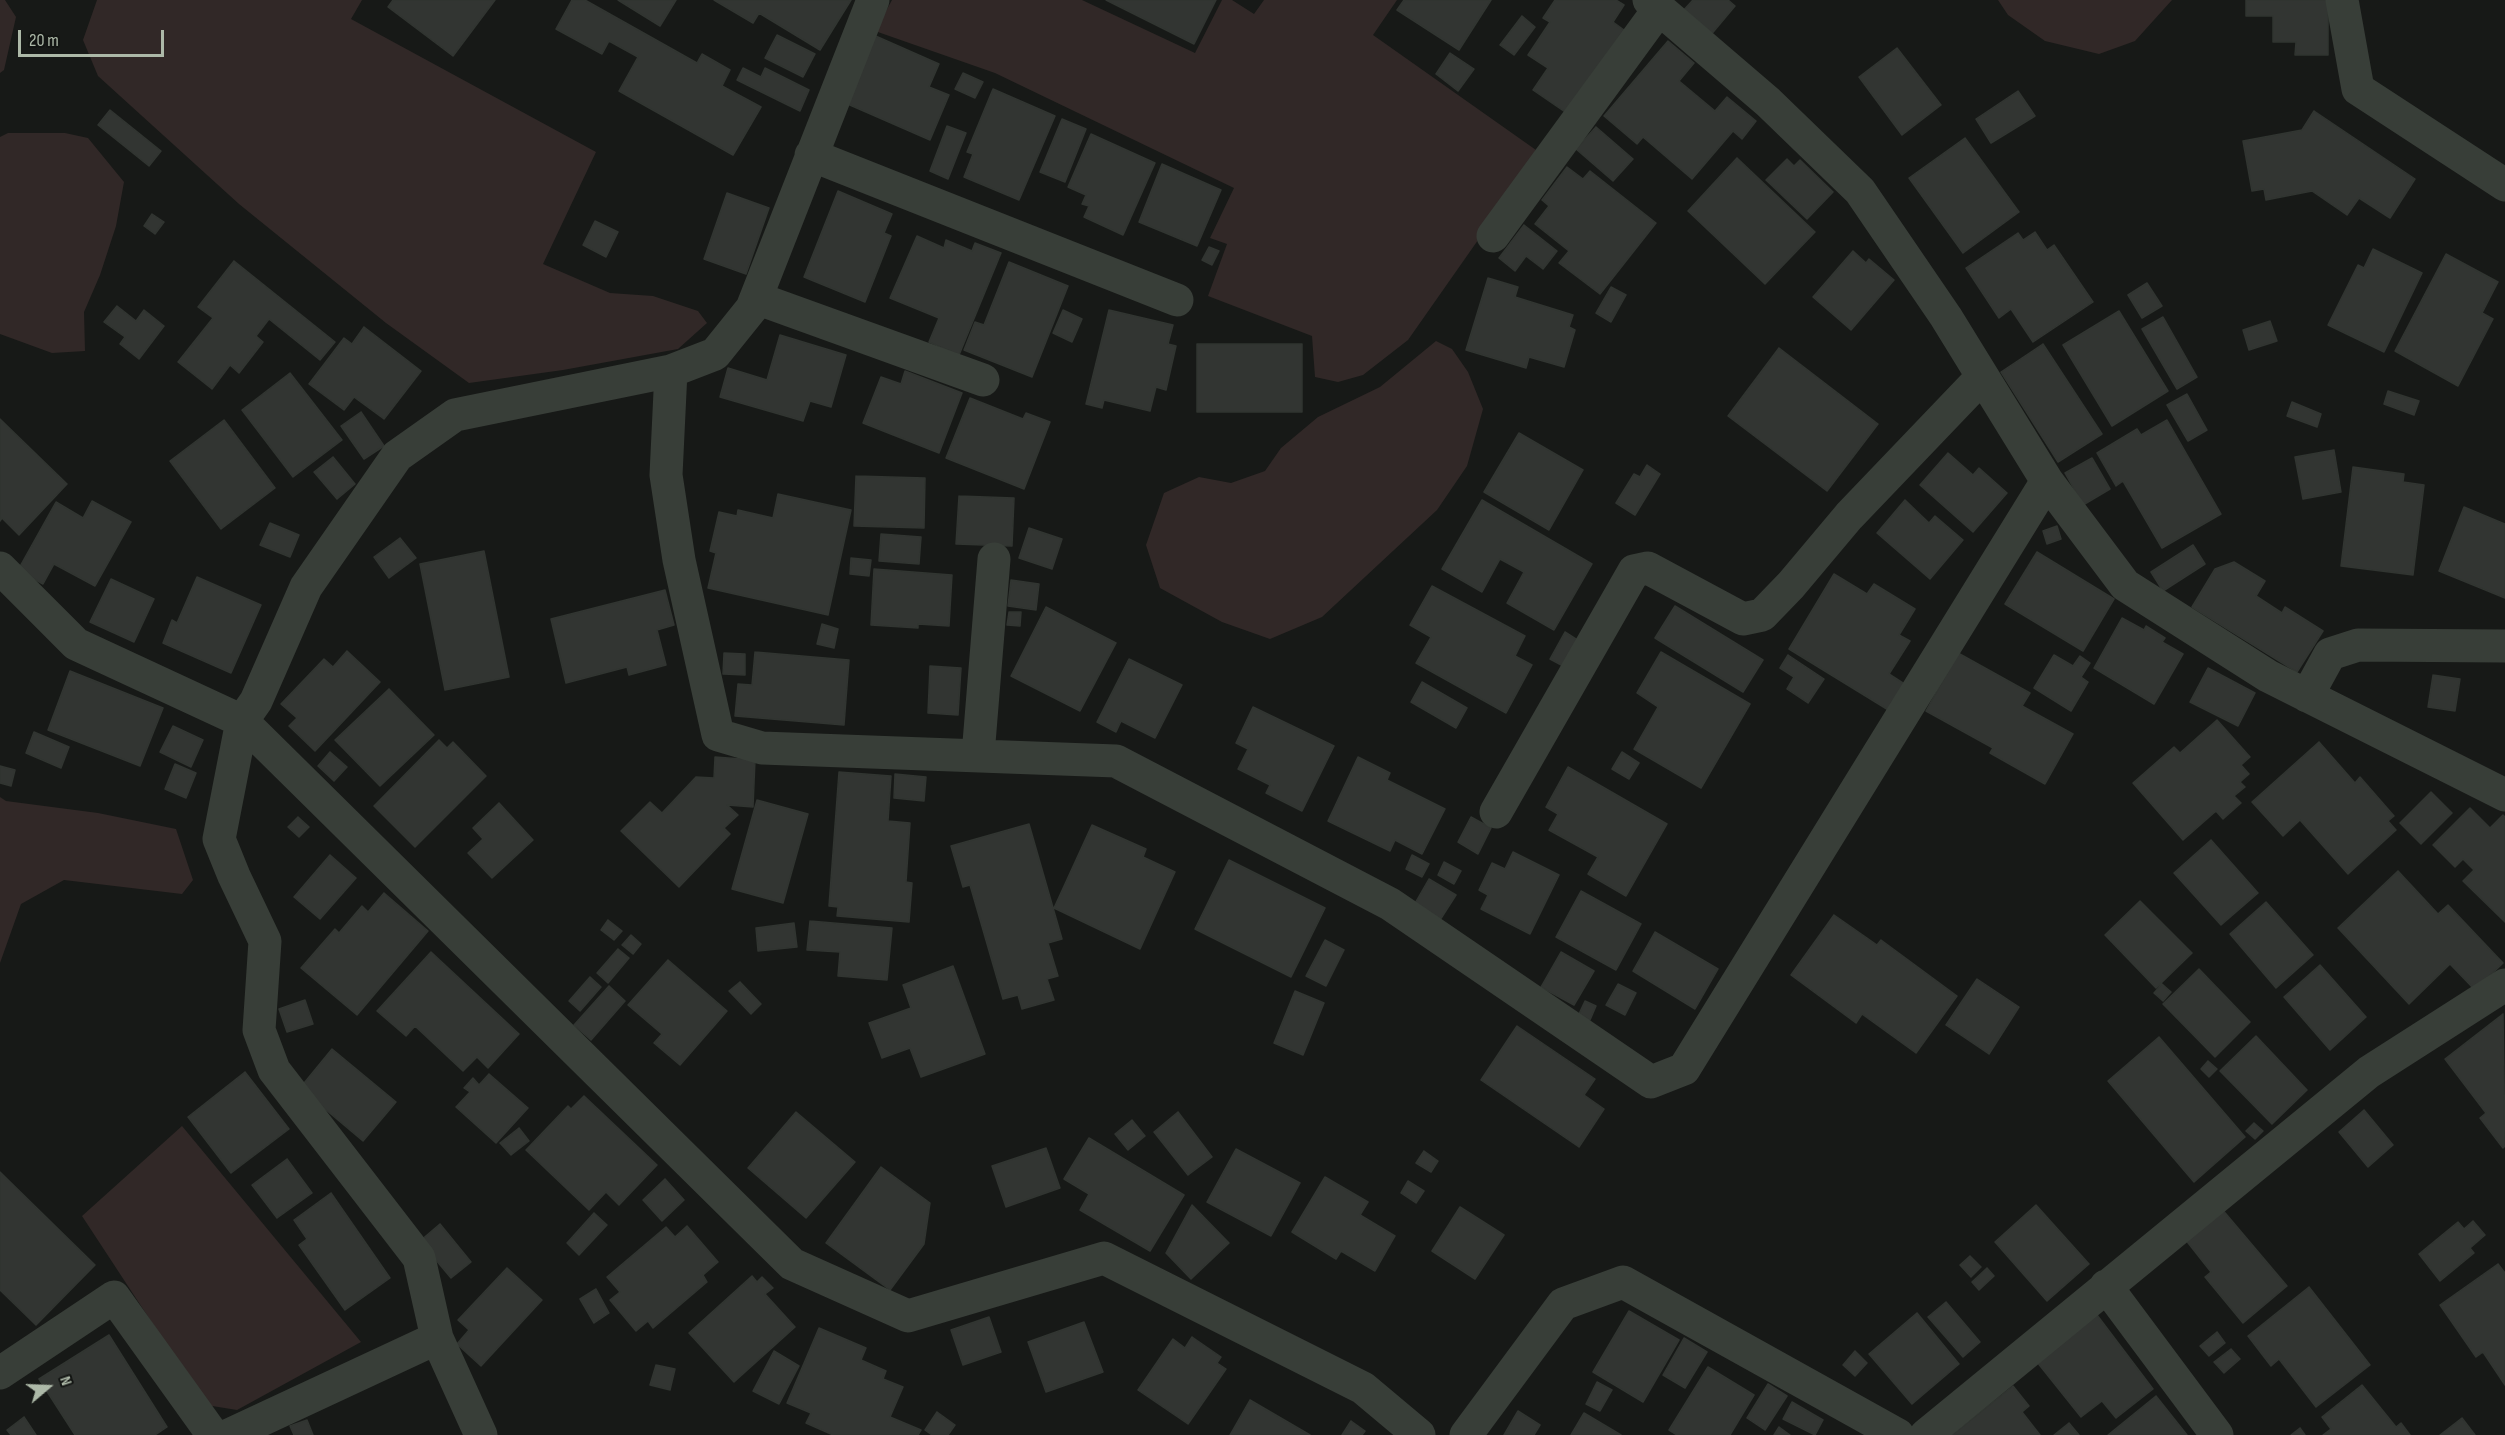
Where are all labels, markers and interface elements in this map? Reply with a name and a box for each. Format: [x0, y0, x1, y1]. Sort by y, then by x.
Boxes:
scale bar [21, 18, 166, 56]
text: 20 m [29, 30, 59, 51]
north arrow [18, 1357, 78, 1417]
text: N [55, 1374, 76, 1388]

